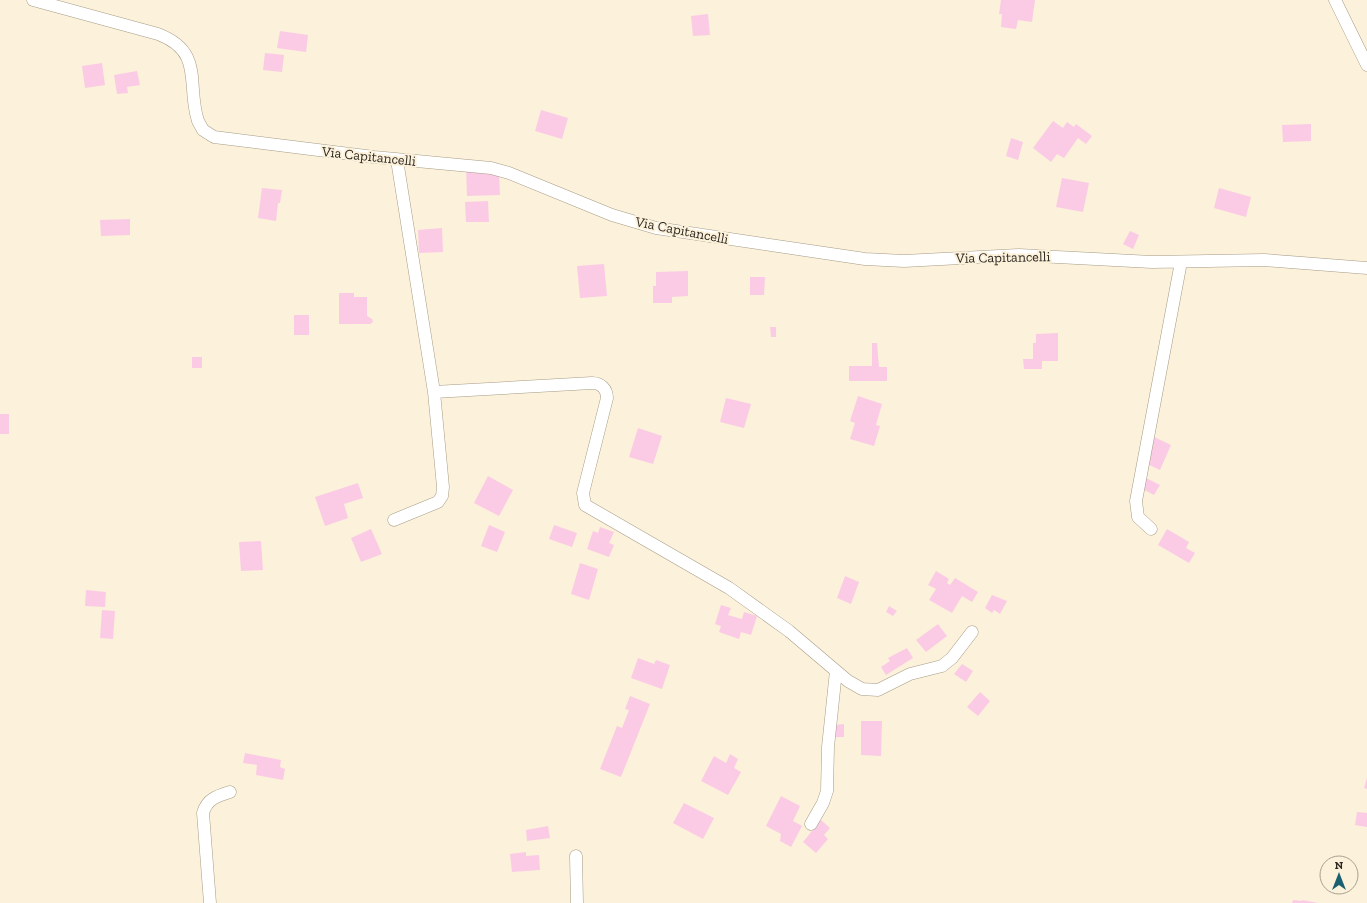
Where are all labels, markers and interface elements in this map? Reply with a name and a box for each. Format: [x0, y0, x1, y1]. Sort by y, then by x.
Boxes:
street label: Via Capitancelli [320, 143, 417, 170]
street label: Via Capitancelli [633, 213, 730, 248]
street label: Via Capitancelli [955, 248, 1050, 267]
north arrow [1319, 855, 1359, 895]
text: N [1335, 859, 1344, 872]

